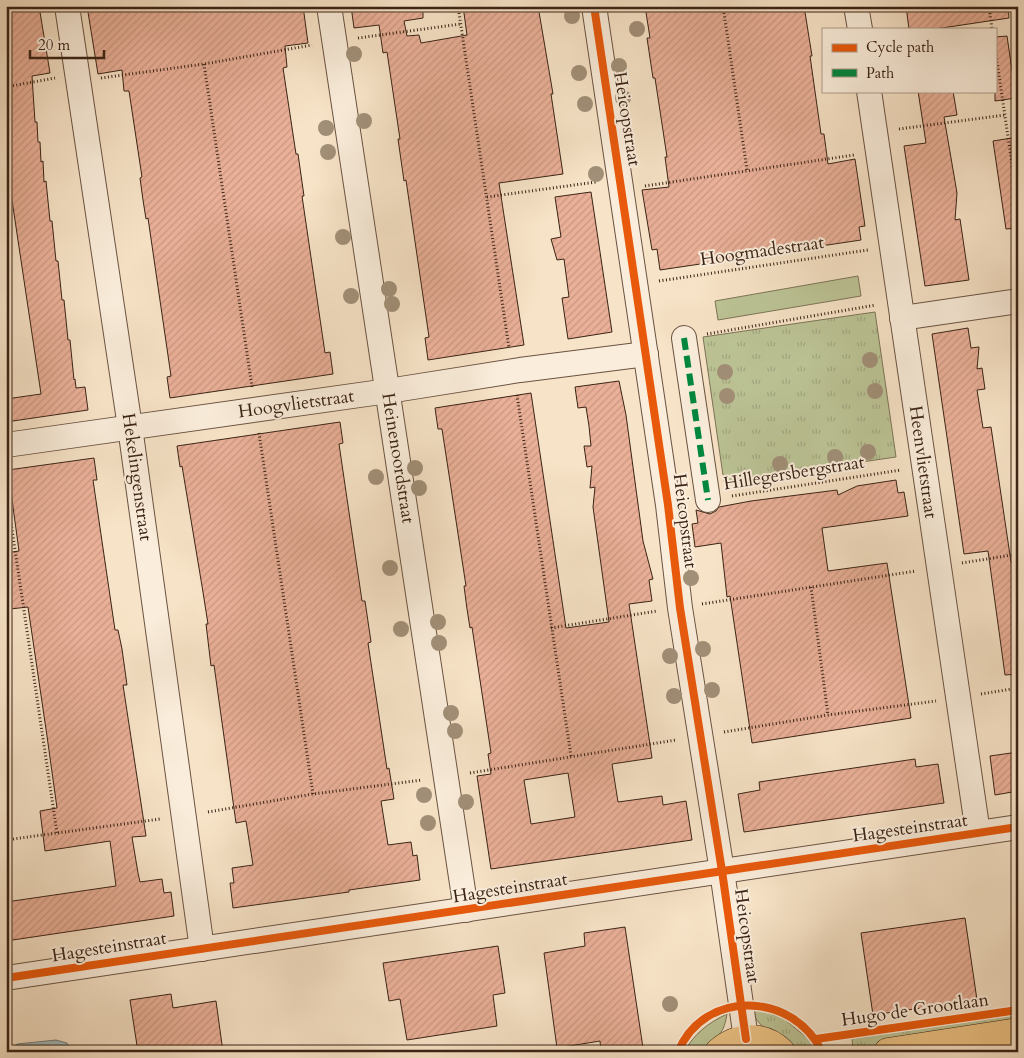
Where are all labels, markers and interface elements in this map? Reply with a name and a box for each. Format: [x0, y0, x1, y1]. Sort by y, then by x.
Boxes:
scale bar [30, 28, 104, 60]
legend [822, 28, 996, 92]
text: 20 m [38, 35, 70, 55]
text: Cycle path [866, 37, 935, 57]
text: Path [866, 63, 895, 83]
street label: Heicopstraat [607, 70, 647, 168]
street label: Hoogmadestraat [698, 230, 826, 272]
street label: Hoogvlietstraat [236, 383, 356, 425]
street label: Heinenoordstraat [375, 391, 421, 525]
street label: Heenvlietstraat [903, 404, 943, 520]
street label: Hekelingenstraat [116, 411, 158, 543]
street label: Hillegersbergstraat [722, 449, 867, 496]
street label: Heicopstraat [667, 472, 703, 570]
street label: Hagesteinstraat [851, 808, 969, 848]
street label: Hagesteinstraat [451, 867, 569, 909]
street label: Heicopstraat [728, 887, 766, 985]
street label: Hagesteinstraat [50, 926, 168, 968]
street label: Hugo de Grootlaan [840, 987, 991, 1033]

